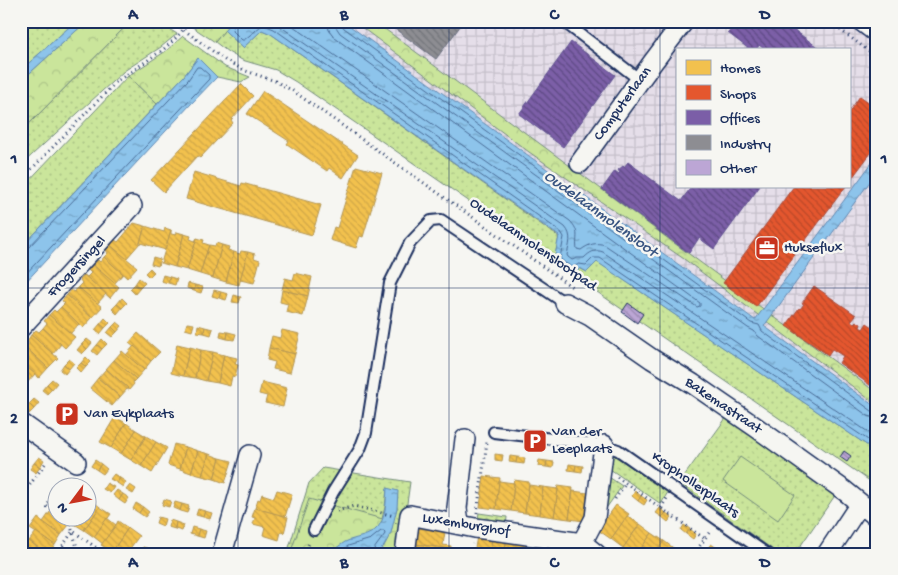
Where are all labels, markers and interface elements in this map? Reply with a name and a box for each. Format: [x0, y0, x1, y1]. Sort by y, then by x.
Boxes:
text: A [127, 7, 139, 26]
text: B [339, 7, 349, 26]
text: C [549, 7, 560, 26]
text: D [758, 7, 771, 26]
legend [676, 48, 850, 188]
text: Homes [720, 60, 761, 78]
street label: Computerlaan [590, 63, 656, 145]
text: Shops [720, 86, 756, 104]
text: Offices [720, 110, 760, 128]
text: Industry [720, 136, 772, 154]
text: 1 [10, 151, 17, 170]
text: 1 [880, 151, 887, 170]
text: Other [720, 160, 758, 178]
water label: Oudelaanmolensloot [540, 168, 662, 264]
street label: Oudelaanmolenslootpad [466, 194, 601, 296]
street label: Frogersingel [43, 232, 110, 302]
office icon: Hukseflux [754, 235, 780, 261]
place label: Hukseflux [784, 239, 842, 257]
street label: Bakemastraat [680, 373, 767, 439]
parking icon: Van Eykplaats [54, 401, 80, 427]
place label: Van Eykplaats [83, 405, 174, 423]
text: 2 [10, 411, 18, 430]
text: 2 [880, 411, 888, 430]
place label: Van der Leeplaats [551, 423, 612, 458]
parking icon: Van der Leeplaats [522, 428, 548, 454]
street label: Krophollerplaats [648, 448, 743, 522]
north arrow [48, 478, 98, 528]
text: N [53, 499, 73, 516]
street label: Luxemburghof [421, 509, 512, 541]
text: A [127, 555, 139, 574]
text: B [339, 555, 349, 574]
text: C [549, 555, 560, 574]
text: D [758, 555, 771, 574]

